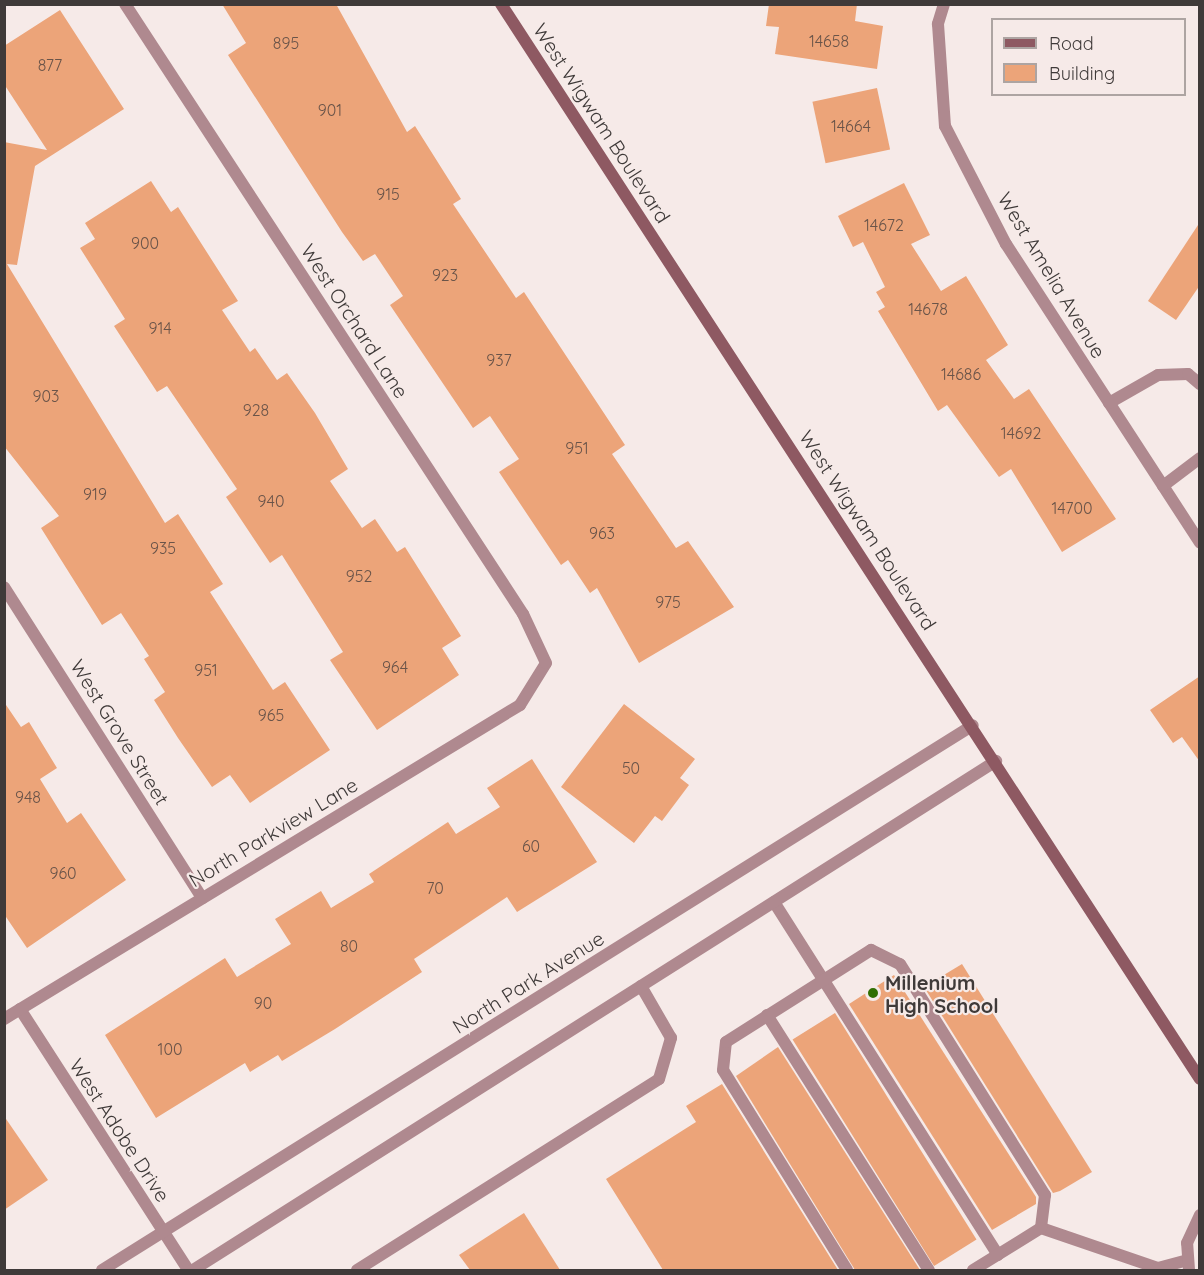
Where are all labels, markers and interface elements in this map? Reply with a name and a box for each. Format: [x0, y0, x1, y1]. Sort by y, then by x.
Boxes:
legend [991, 18, 1186, 96]
street label: West Wigwam Boulevard [528, 19, 676, 227]
house number: 14658 [809, 31, 849, 51]
text: Road [1049, 32, 1094, 55]
house number: 895 [273, 33, 299, 53]
house number: 877 [38, 55, 62, 75]
text: Building [1049, 62, 1115, 85]
house number: 901 [318, 100, 342, 120]
house number: 14664 [831, 116, 871, 136]
house number: 915 [376, 184, 400, 204]
street label: West Amelia Avenue [993, 188, 1111, 362]
house number: 14672 [864, 215, 904, 235]
house number: 900 [131, 233, 159, 253]
street label: West Orchard Lane [296, 239, 414, 403]
house number: 923 [432, 265, 458, 285]
house number: 14678 [908, 299, 948, 319]
house number: 914 [148, 318, 172, 338]
house number: 937 [486, 350, 512, 370]
house number: 14686 [941, 364, 981, 384]
house number: 903 [33, 386, 59, 406]
house number: 928 [243, 400, 269, 420]
house number: 14692 [1001, 423, 1041, 443]
street label: West Wigwam Boulevard [794, 426, 942, 634]
house number: 951 [565, 438, 589, 458]
house number: 919 [83, 484, 107, 504]
house number: 940 [258, 491, 284, 511]
house number: 14700 [1052, 498, 1092, 518]
house number: 963 [589, 523, 615, 543]
house number: 935 [150, 538, 176, 558]
house number: 952 [346, 566, 372, 586]
house number: 975 [655, 592, 681, 612]
street label: West Grove Street [66, 655, 174, 809]
house number: 964 [382, 657, 408, 677]
house number: 951 [194, 660, 218, 680]
house number: 965 [258, 705, 284, 725]
house number: 50 [622, 758, 640, 778]
street label: North Parkview Lane [184, 772, 362, 892]
house number: 948 [15, 787, 41, 807]
house number: 60 [522, 836, 540, 856]
house number: 960 [49, 863, 77, 883]
house number: 70 [426, 878, 444, 898]
street label: North Park Avenue [448, 926, 608, 1038]
house number: 80 [340, 936, 358, 956]
place label: Millenium High School [885, 970, 999, 1017]
marker: Millenium High School [866, 986, 880, 1000]
house number: 90 [254, 993, 272, 1013]
house number: 100 [158, 1039, 182, 1059]
street label: West Adobe Drive [65, 1054, 175, 1206]

